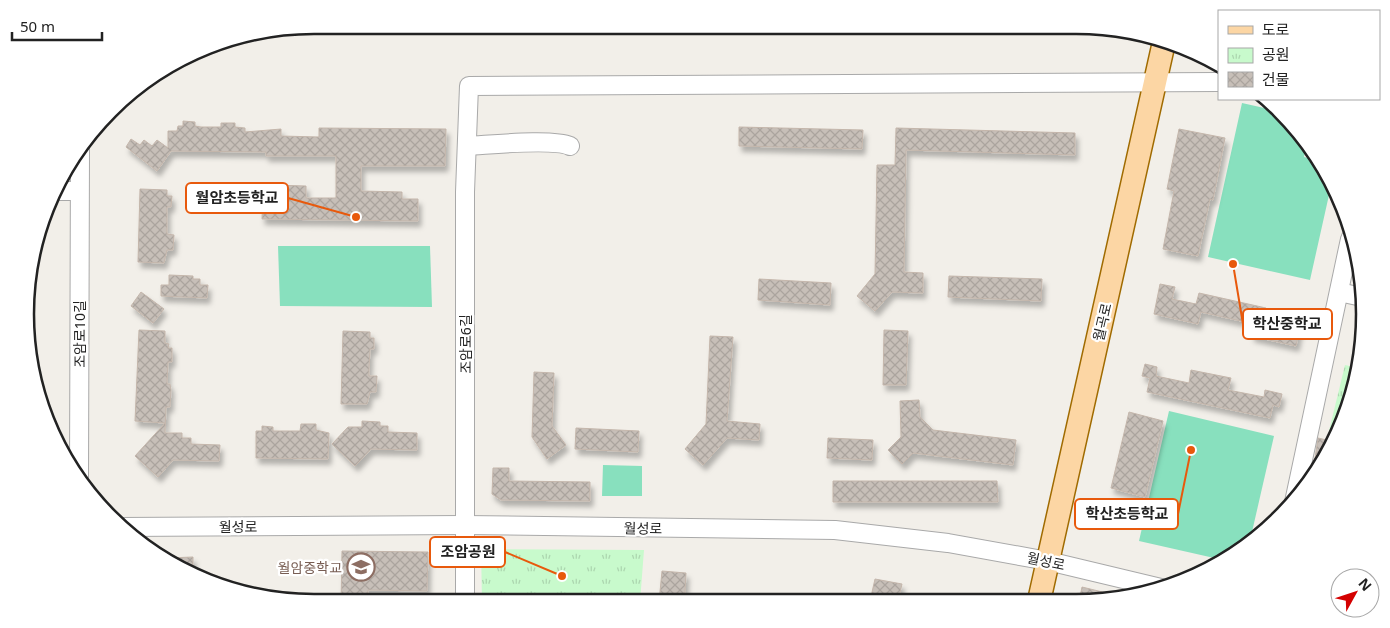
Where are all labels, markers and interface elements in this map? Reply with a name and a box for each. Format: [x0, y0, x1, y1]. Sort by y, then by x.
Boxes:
scale bar [12, 10, 102, 42]
legend [1218, 10, 1380, 100]
text: 50 m [20, 16, 55, 36]
text: 도로 [1262, 19, 1290, 39]
text: 공원 [1262, 44, 1290, 64]
text: 건물 [1262, 69, 1290, 89]
callout: 월암초등학교 [186, 183, 288, 213]
text: 월암초등학교 [196, 187, 279, 207]
street label: 조암로10길 [70, 300, 89, 368]
street label: 월곡로 [1088, 301, 1116, 343]
callout: 학산중학교 [1243, 309, 1332, 339]
text: 학산중학교 [1252, 313, 1322, 333]
street label: 조암로6길 [456, 314, 475, 374]
callout: 학산초등학교 [1075, 499, 1178, 529]
text: 학산초등학교 [1086, 503, 1169, 523]
street label: 월성로 [219, 517, 257, 536]
street label: 월성로 [624, 518, 663, 538]
callout: 조암공원 [430, 537, 505, 567]
text: 조암공원 [440, 541, 496, 561]
street label: 월성로 [1025, 548, 1067, 574]
school or university icon: 월암중학교 [346, 552, 376, 582]
place label: 월암중학교 [278, 558, 342, 577]
north arrow [1330, 568, 1380, 618]
text: N [1354, 574, 1376, 595]

